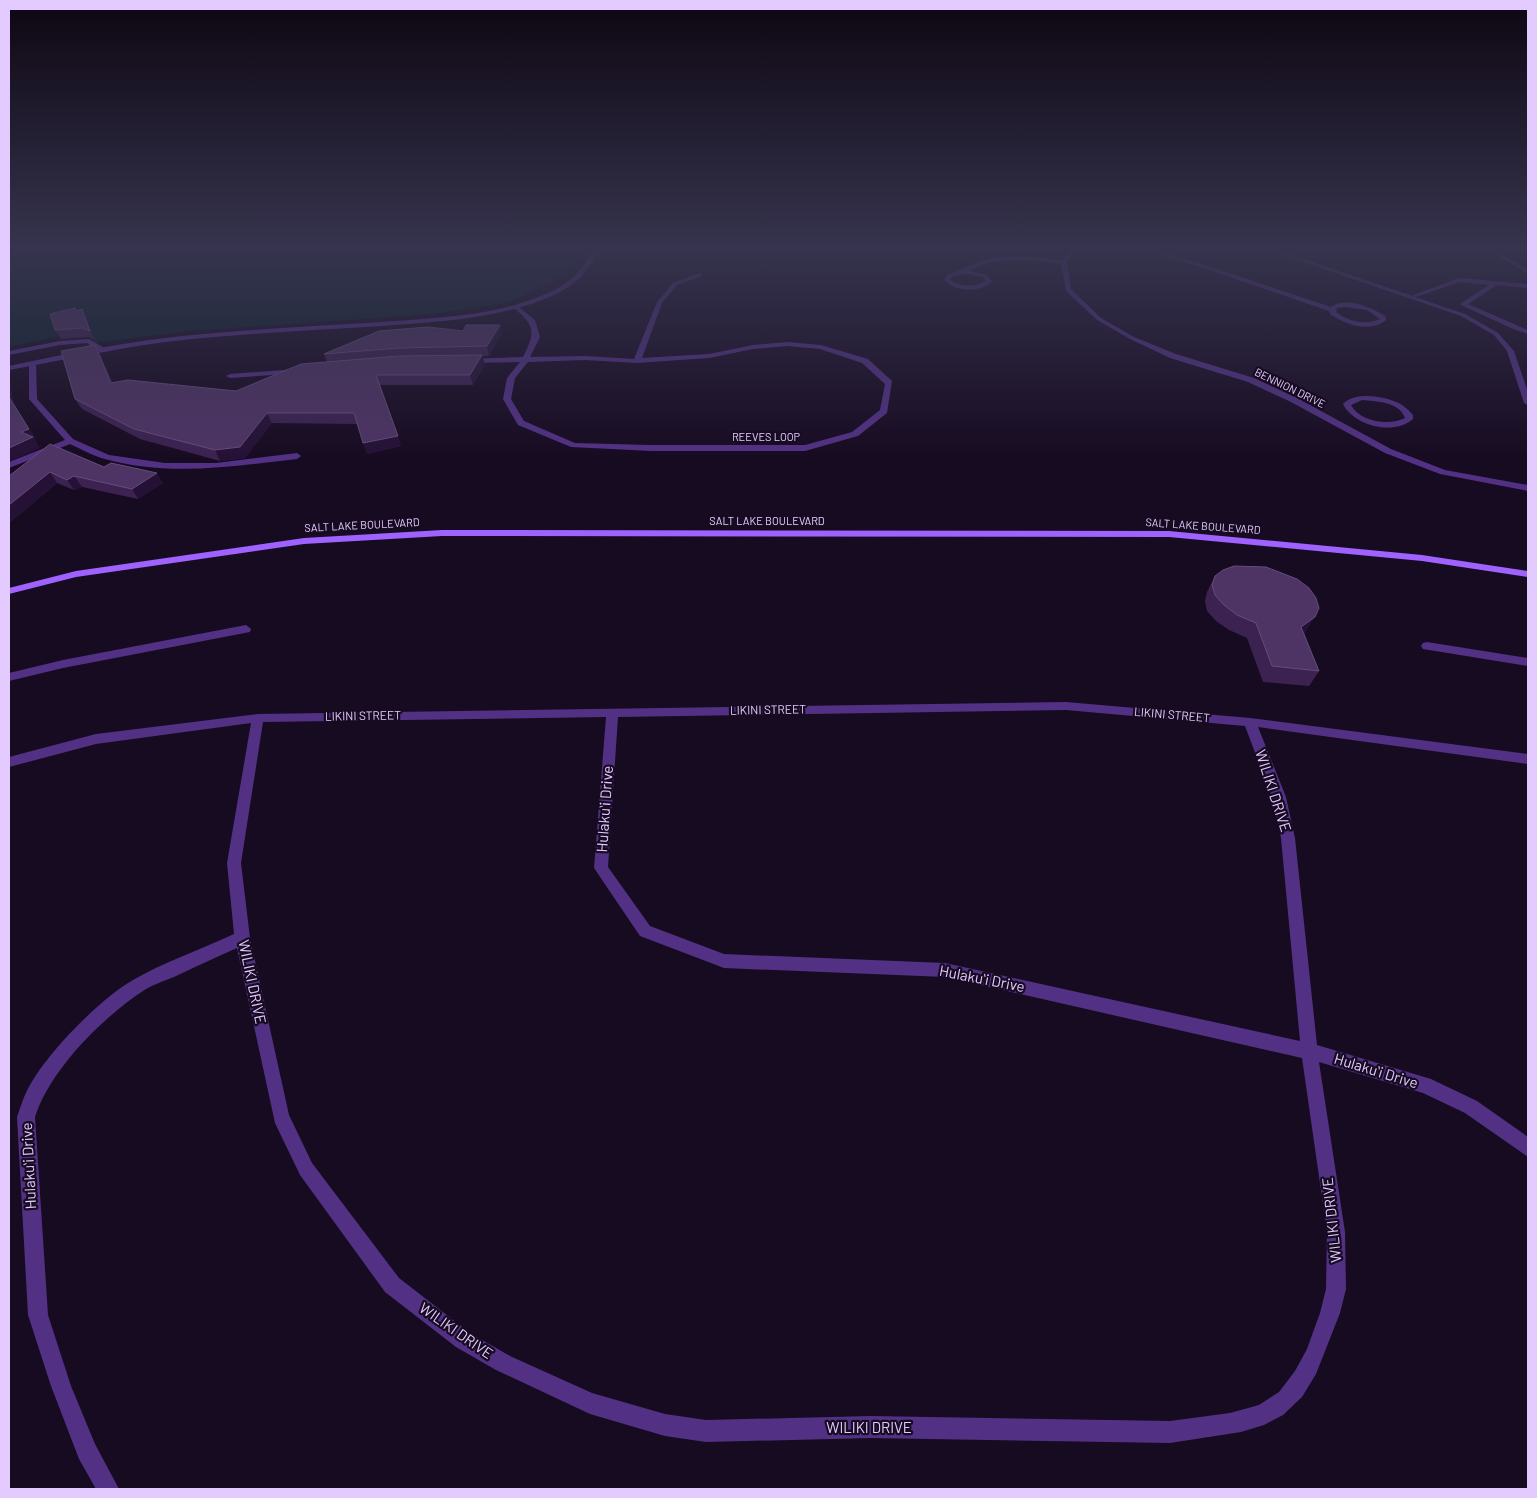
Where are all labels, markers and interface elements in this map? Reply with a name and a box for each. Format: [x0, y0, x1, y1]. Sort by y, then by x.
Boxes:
street label: BENNION DRIVE [1253, 365, 1328, 410]
street label: REEVES LOOP [732, 430, 801, 443]
street label: SALT LAKE BOULEVARD [709, 514, 825, 527]
street label: SALT LAKE BOULEVARD [304, 515, 420, 534]
street label: SALT LAKE BOULEVARD [1145, 515, 1261, 536]
street label: LIKINI STREET [730, 701, 806, 717]
street label: LIKINI STREET [1133, 704, 1211, 724]
street label: LIKINI STREET [325, 707, 401, 723]
street label: WILIKI DRIVE [1252, 747, 1296, 834]
street label: Hulakuʻi Drive [592, 765, 616, 853]
street label: WILIKI DRIVE [235, 938, 271, 1026]
street label: Hulakuʻi Drive [938, 961, 1027, 995]
street label: Hulakuʻi Drive [1332, 1049, 1420, 1091]
street label: Hulakuʻi Drive [17, 1122, 39, 1210]
street label: WILIKI DRIVE [1318, 1177, 1344, 1264]
street label: WILIKI DRIVE [416, 1298, 497, 1362]
street label: WILIKI DRIVE [826, 1418, 912, 1436]

